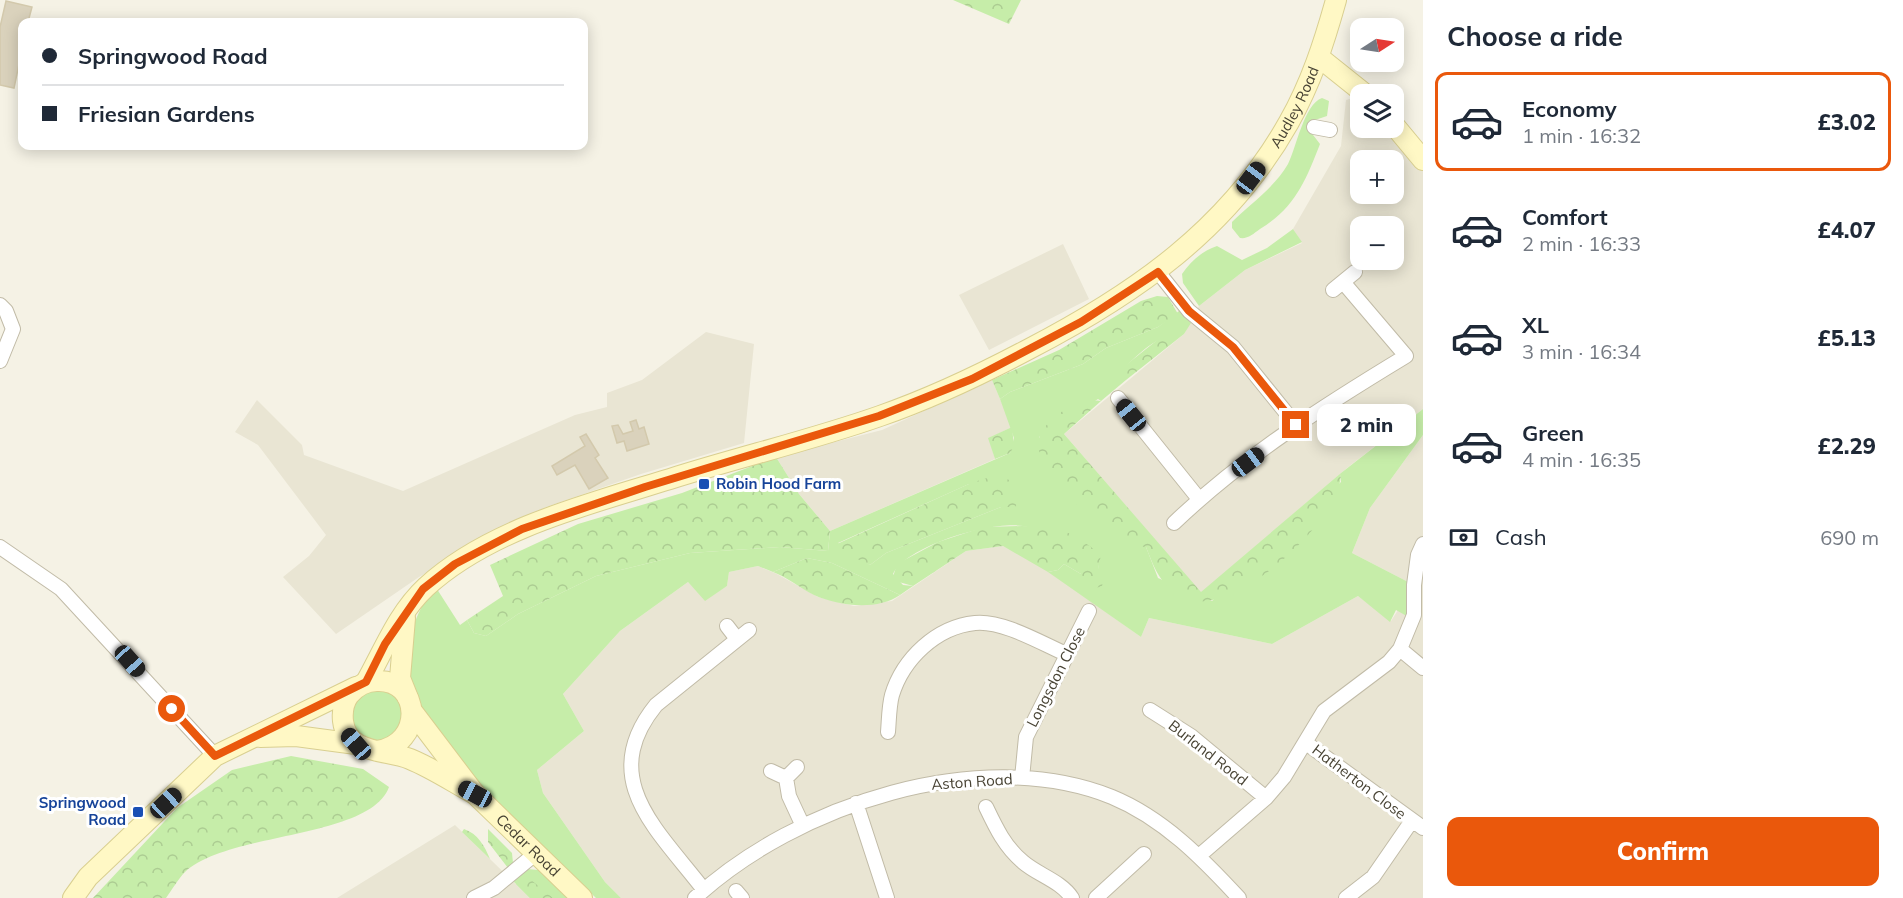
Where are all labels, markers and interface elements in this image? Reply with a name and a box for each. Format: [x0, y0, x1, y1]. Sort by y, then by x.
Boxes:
north arrow [1350, 18, 1404, 72]
map controls [1350, 18, 1404, 270]
text: Choose a ride [1447, 19, 1623, 53]
text: Springwood Road [78, 42, 268, 70]
street label: Audley Road [1266, 64, 1323, 151]
button: layers [1350, 84, 1404, 138]
icon: car [1450, 95, 1504, 149]
text: Economy [1522, 95, 1617, 123]
text: Friesian Gardens [78, 100, 255, 128]
text: £3.02 [1817, 108, 1876, 136]
text: 1 min · 16:32 [1522, 123, 1641, 148]
button: + [1350, 150, 1404, 204]
car [1233, 158, 1269, 198]
icon: car [1450, 203, 1504, 257]
text: Comfort [1522, 203, 1608, 231]
button: − [1350, 216, 1404, 270]
text: £4.07 [1817, 216, 1876, 244]
text: 2 min · 16:33 [1522, 231, 1641, 256]
icon: car [1450, 311, 1504, 365]
text: XL [1522, 311, 1549, 339]
text: £5.13 [1817, 324, 1876, 352]
text: 3 min · 16:34 [1522, 339, 1641, 364]
car [1113, 395, 1149, 435]
callout: 2 min [1317, 404, 1416, 446]
route end [1282, 411, 1309, 438]
text: 2 min [1340, 412, 1393, 437]
icon: car [1450, 419, 1504, 473]
text: Green [1522, 419, 1584, 447]
text: £2.29 [1817, 432, 1876, 460]
car [1228, 444, 1268, 480]
text: 4 min · 16:35 [1522, 447, 1641, 472]
place label: Robin Hood Farm [716, 474, 841, 493]
marker: Robin Hood Farm [697, 477, 711, 491]
icon: cash [1447, 521, 1480, 554]
text: Cash [1495, 523, 1547, 551]
text: 690 m [1820, 525, 1879, 550]
street label: Longsdon Close [1022, 623, 1089, 730]
car [111, 642, 149, 680]
route start [158, 695, 185, 722]
street label: Burland Road [1165, 716, 1252, 789]
car [337, 725, 375, 763]
street label: Hatherton Close [1308, 740, 1410, 823]
street label: Aston Road [931, 769, 1013, 794]
car [455, 778, 495, 810]
car [147, 784, 185, 822]
place label: Springwood Road [39, 793, 126, 829]
marker: Springwood Road [131, 805, 145, 819]
street label: Cedar Road [492, 810, 564, 881]
button: Confirm [1447, 817, 1879, 886]

